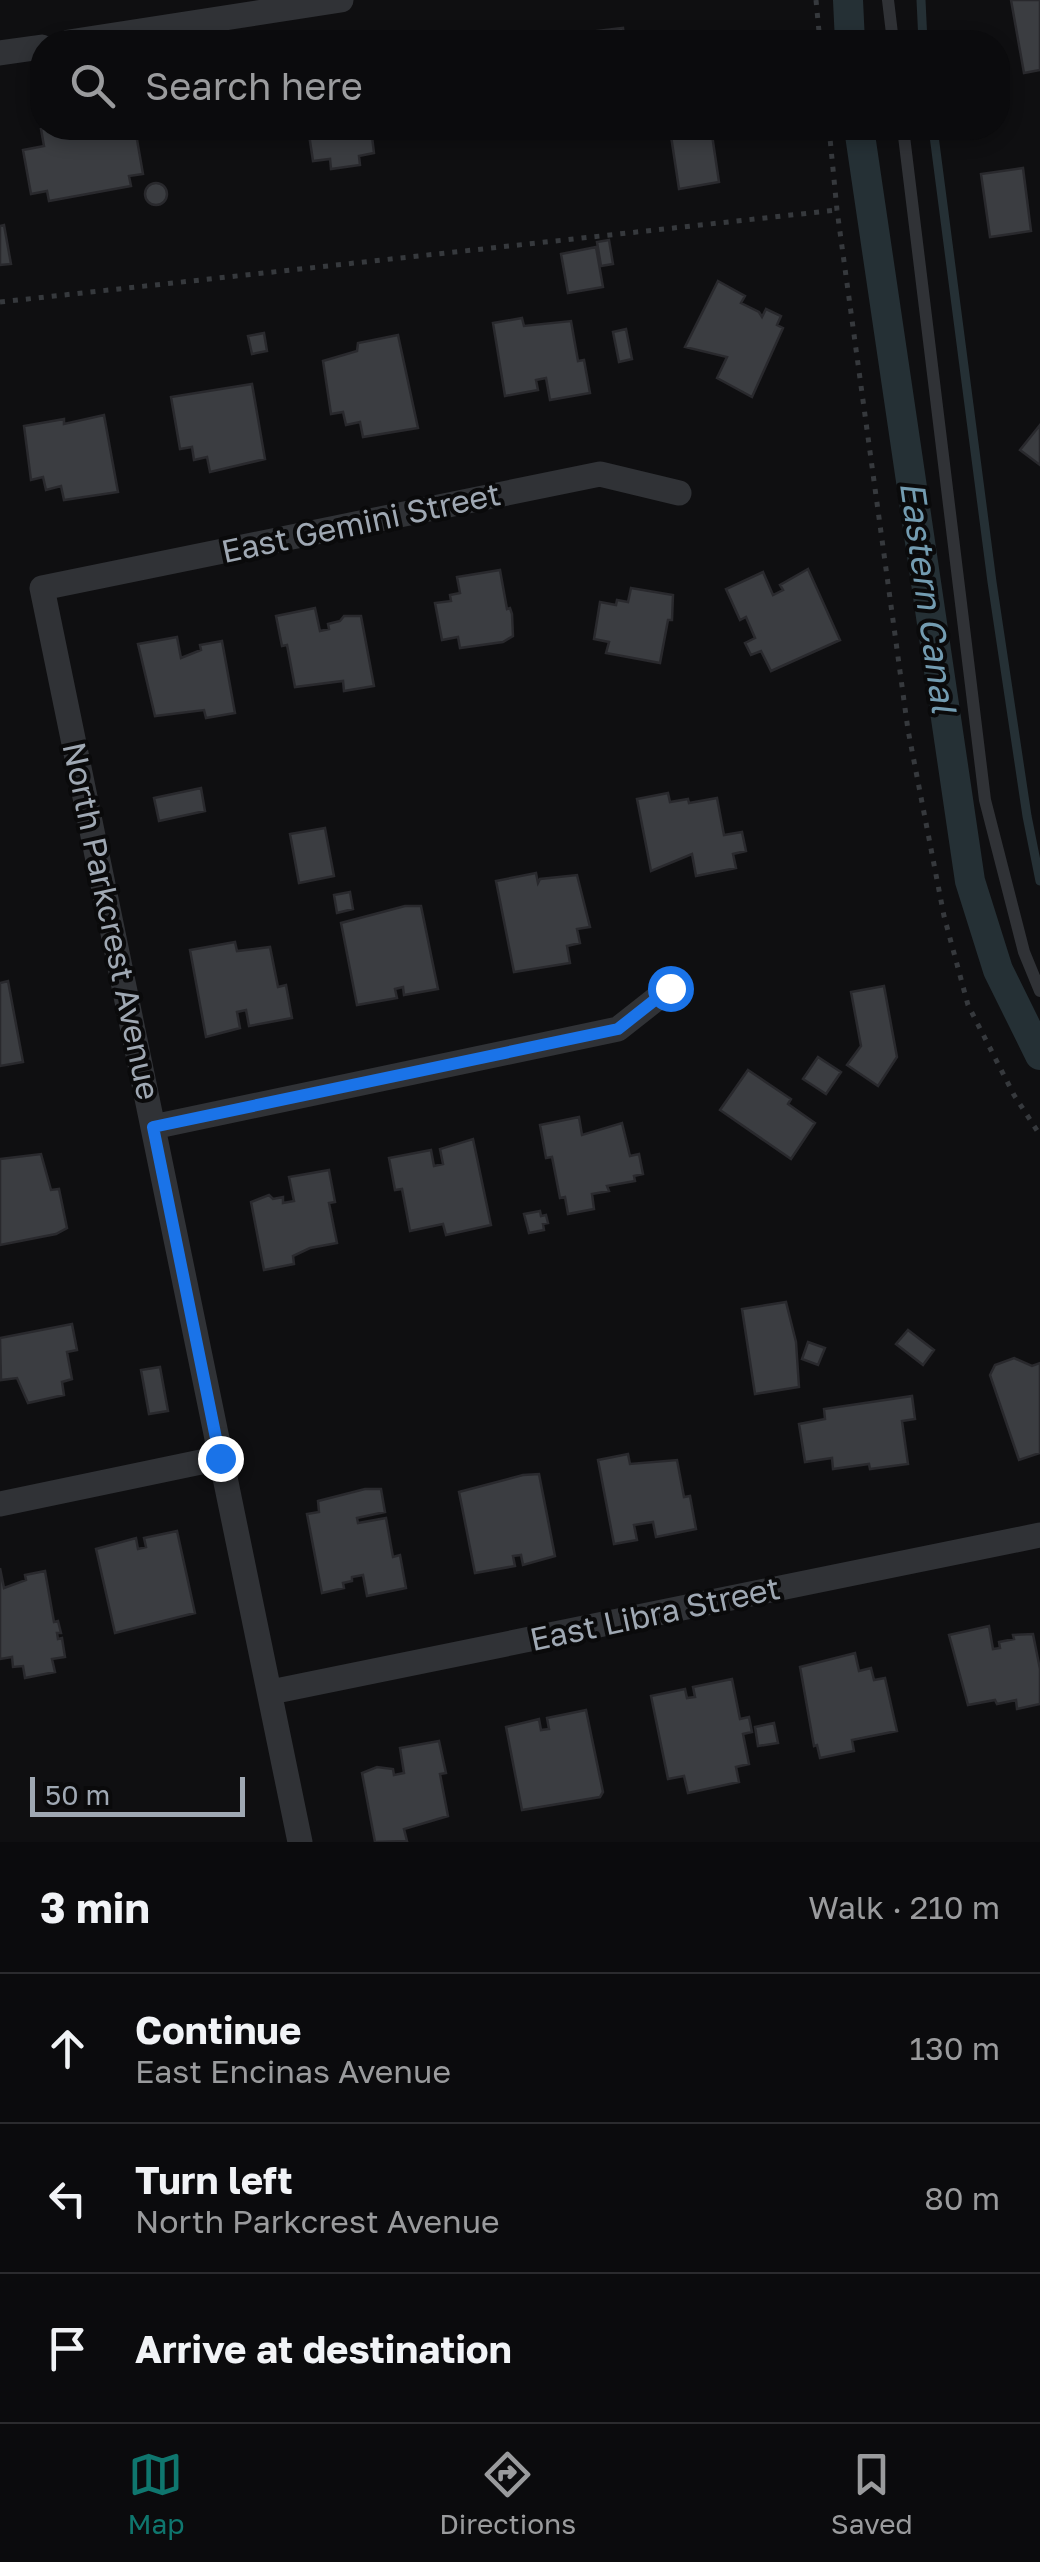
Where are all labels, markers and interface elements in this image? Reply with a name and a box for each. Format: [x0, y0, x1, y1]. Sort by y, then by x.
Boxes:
search box [30, 30, 1010, 140]
icon: search [65, 58, 120, 113]
text: Search here [145, 63, 363, 108]
street label: East Gemini Street [218, 474, 504, 570]
water label: Eastern Canal [892, 478, 966, 717]
street label: North Parkcrest Avenue [55, 738, 168, 1103]
route start [648, 966, 694, 1012]
route end [198, 1436, 244, 1482]
street label: East Libra Street [526, 1568, 783, 1658]
scale bar [30, 1772, 245, 1816]
text: 50 m [45, 1778, 110, 1811]
text: 3 min [40, 1882, 150, 1932]
text: Walk · 210 m [808, 1888, 1000, 1926]
text: Continue [135, 2007, 301, 2052]
icon: ahead [40, 2021, 95, 2076]
text: 130 m [910, 2029, 1000, 2067]
text: East Encinas Avenue [135, 2052, 451, 2090]
text: Turn left [135, 2157, 293, 2202]
icon: left [40, 2171, 95, 2226]
text: 80 m [924, 2179, 1000, 2217]
text: North Parkcrest Avenue [135, 2202, 500, 2240]
icon: arrive [40, 2321, 95, 2376]
text: Arrive at destination [135, 2326, 512, 2371]
tab: Map [127, 2447, 185, 2540]
tab: Directions [439, 2447, 576, 2540]
tab: Saved [831, 2447, 913, 2540]

